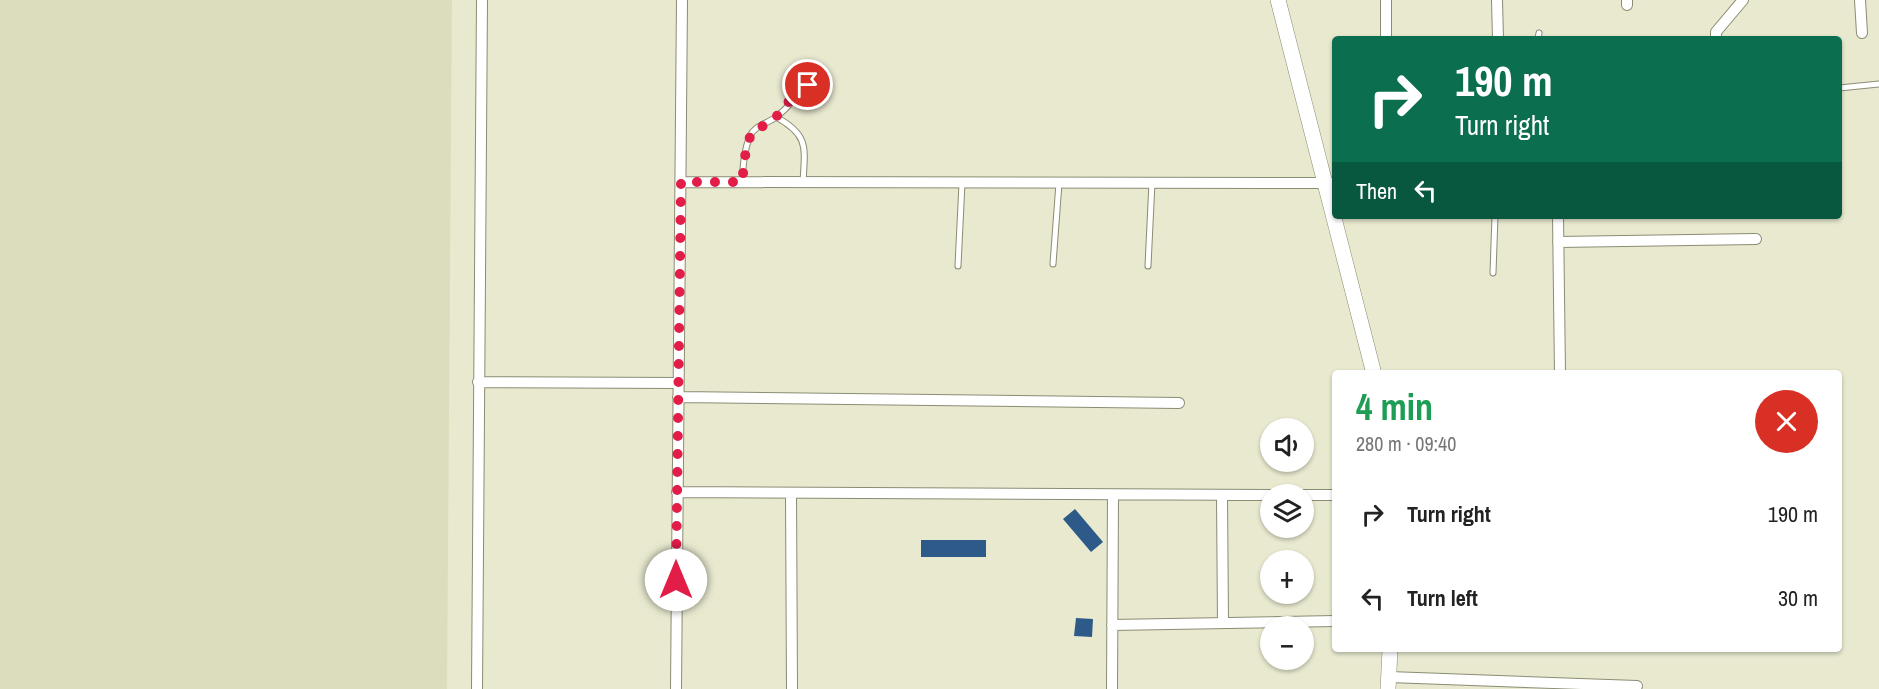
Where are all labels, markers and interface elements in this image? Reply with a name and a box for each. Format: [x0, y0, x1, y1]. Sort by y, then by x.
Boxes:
text: 190 m [1455, 53, 1553, 109]
pin [782, 59, 833, 110]
icon: right [1356, 60, 1434, 138]
icon: arrive [791, 68, 824, 101]
text: Turn right [1455, 107, 1549, 143]
icon: left [1409, 174, 1442, 207]
text: Then [1356, 176, 1397, 206]
text: 4 min [1356, 383, 1433, 431]
button: close [1755, 390, 1818, 453]
map controls [1260, 418, 1314, 670]
button: sound [1260, 418, 1314, 472]
text: 280 m · 09:40 [1356, 430, 1456, 457]
button: layers [1260, 484, 1314, 538]
icon: right [1356, 498, 1389, 531]
text: Turn right [1407, 499, 1491, 529]
text: 190 m [1768, 499, 1818, 529]
position arrow [644, 548, 708, 612]
button: + [1260, 550, 1314, 604]
icon: left [1356, 582, 1389, 615]
text: Turn left [1407, 583, 1478, 613]
text: 30 m [1778, 583, 1818, 613]
button: − [1260, 616, 1314, 670]

